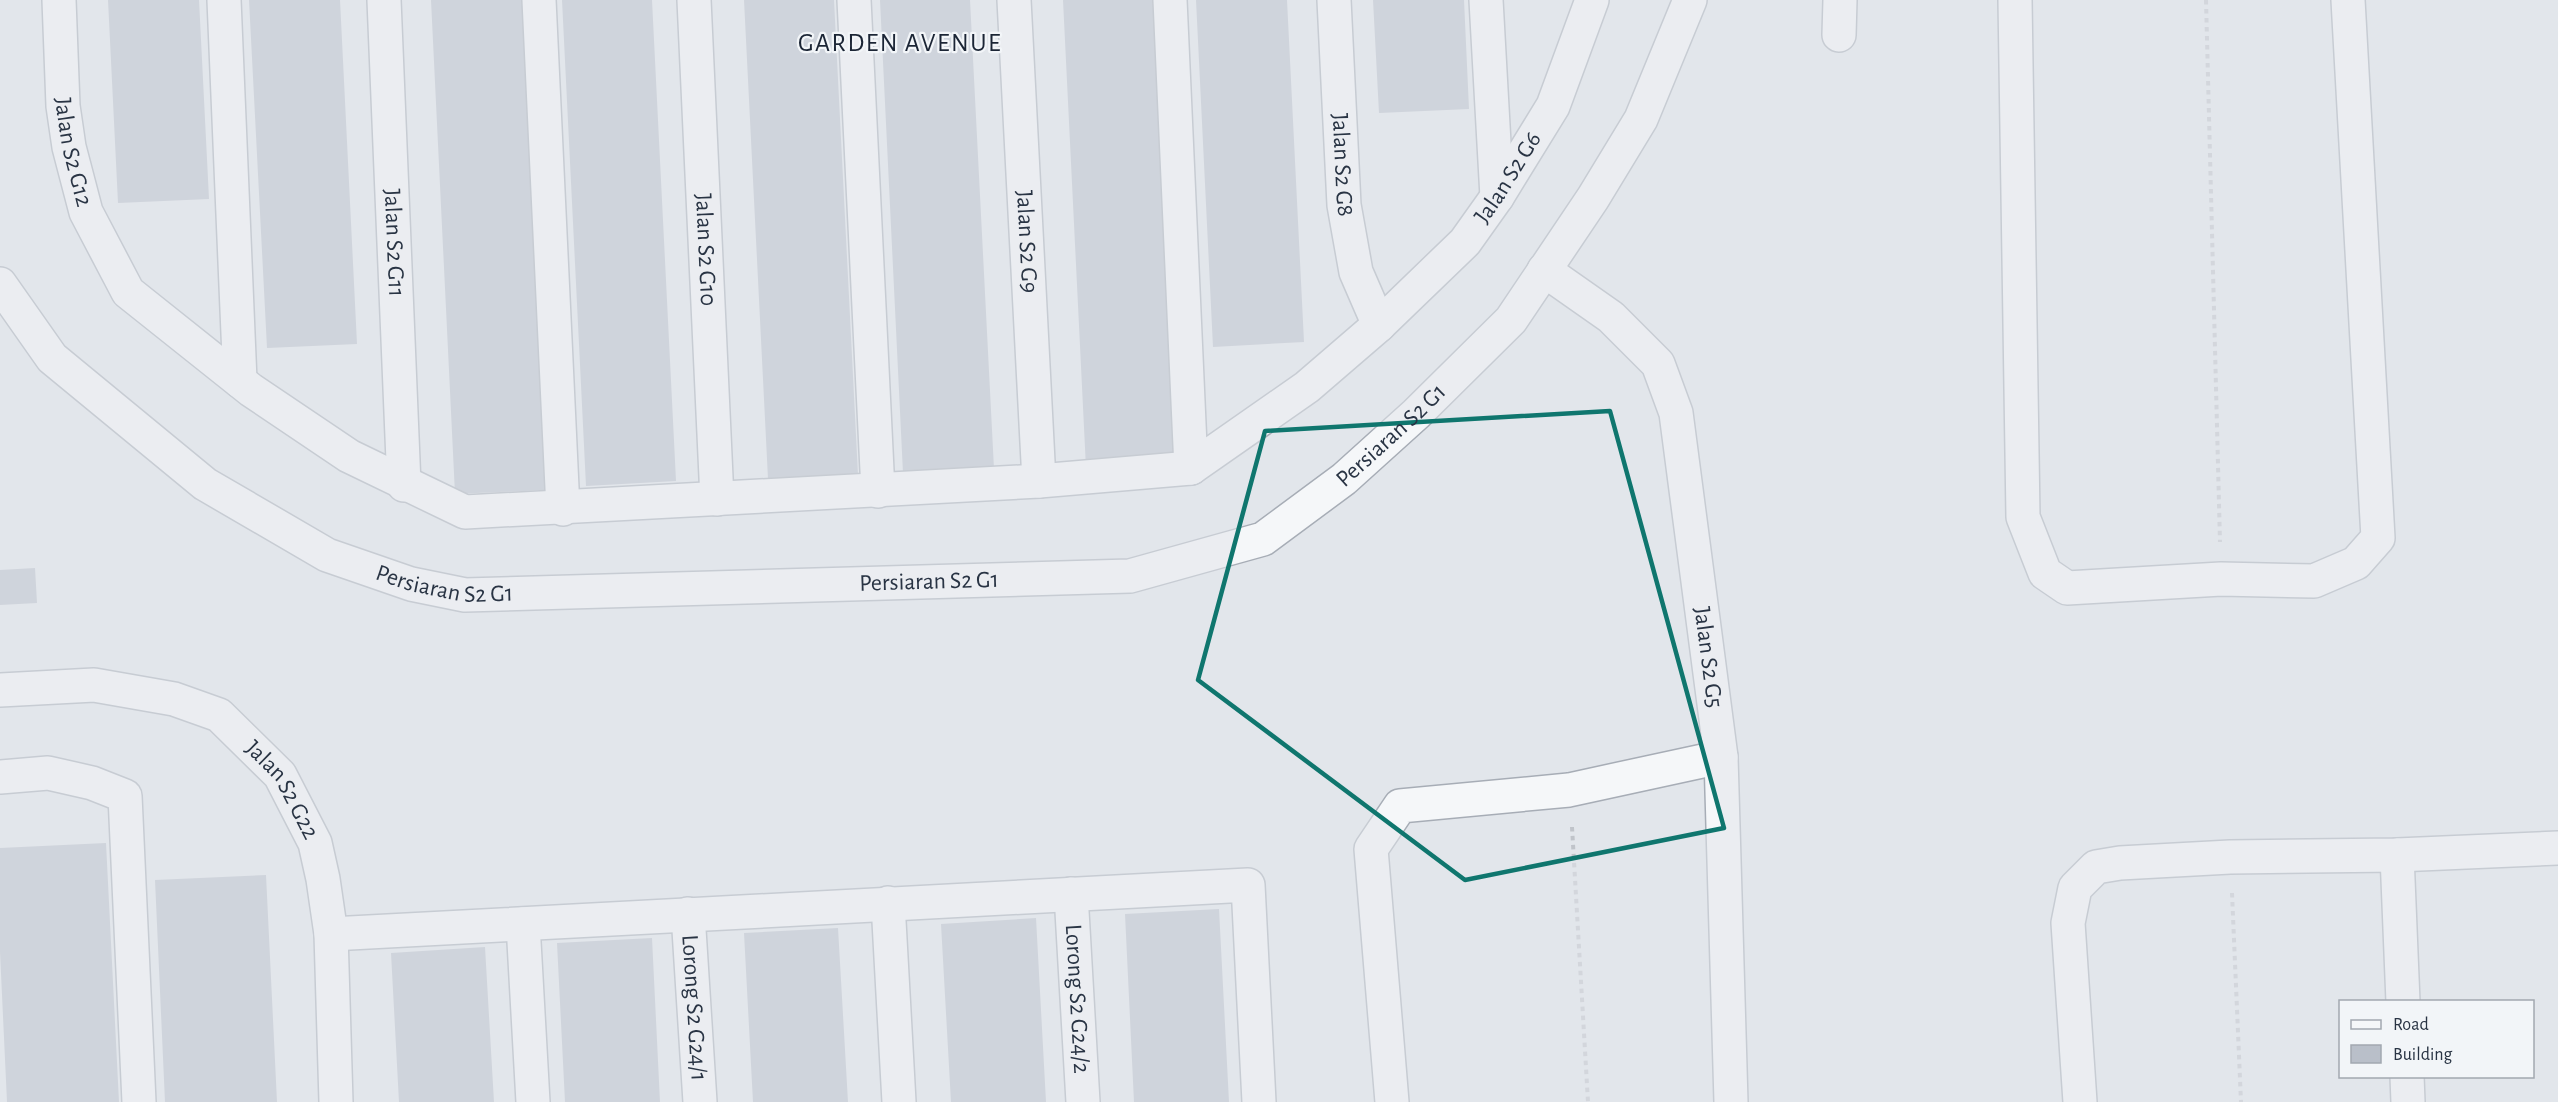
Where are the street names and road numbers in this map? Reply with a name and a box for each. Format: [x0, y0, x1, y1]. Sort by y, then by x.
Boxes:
street label: Jalan S2 G12 [51, 97, 96, 209]
street label: Jalan S2 G8 [1328, 113, 1358, 218]
street label: Jalan S2 G6 [1470, 128, 1546, 228]
street label: Jalan S2 G11 [380, 188, 408, 297]
street label: Jalan S2 G9 [1012, 190, 1041, 294]
street label: Jalan S2 G10 [691, 193, 720, 307]
street label: Persiaran S2 G1 [1332, 380, 1451, 492]
street label: Persiaran S2 G1 [373, 561, 513, 607]
street label: Persiaran S2 G1 [859, 568, 999, 596]
street label: Jalan S2 G5 [1689, 605, 1726, 709]
street label: Jalan S2 G22 [241, 736, 323, 843]
street label: Lorong S2 G24/2 [1061, 924, 1093, 1074]
street label: Lorong S2 G24/1 [677, 934, 711, 1082]

